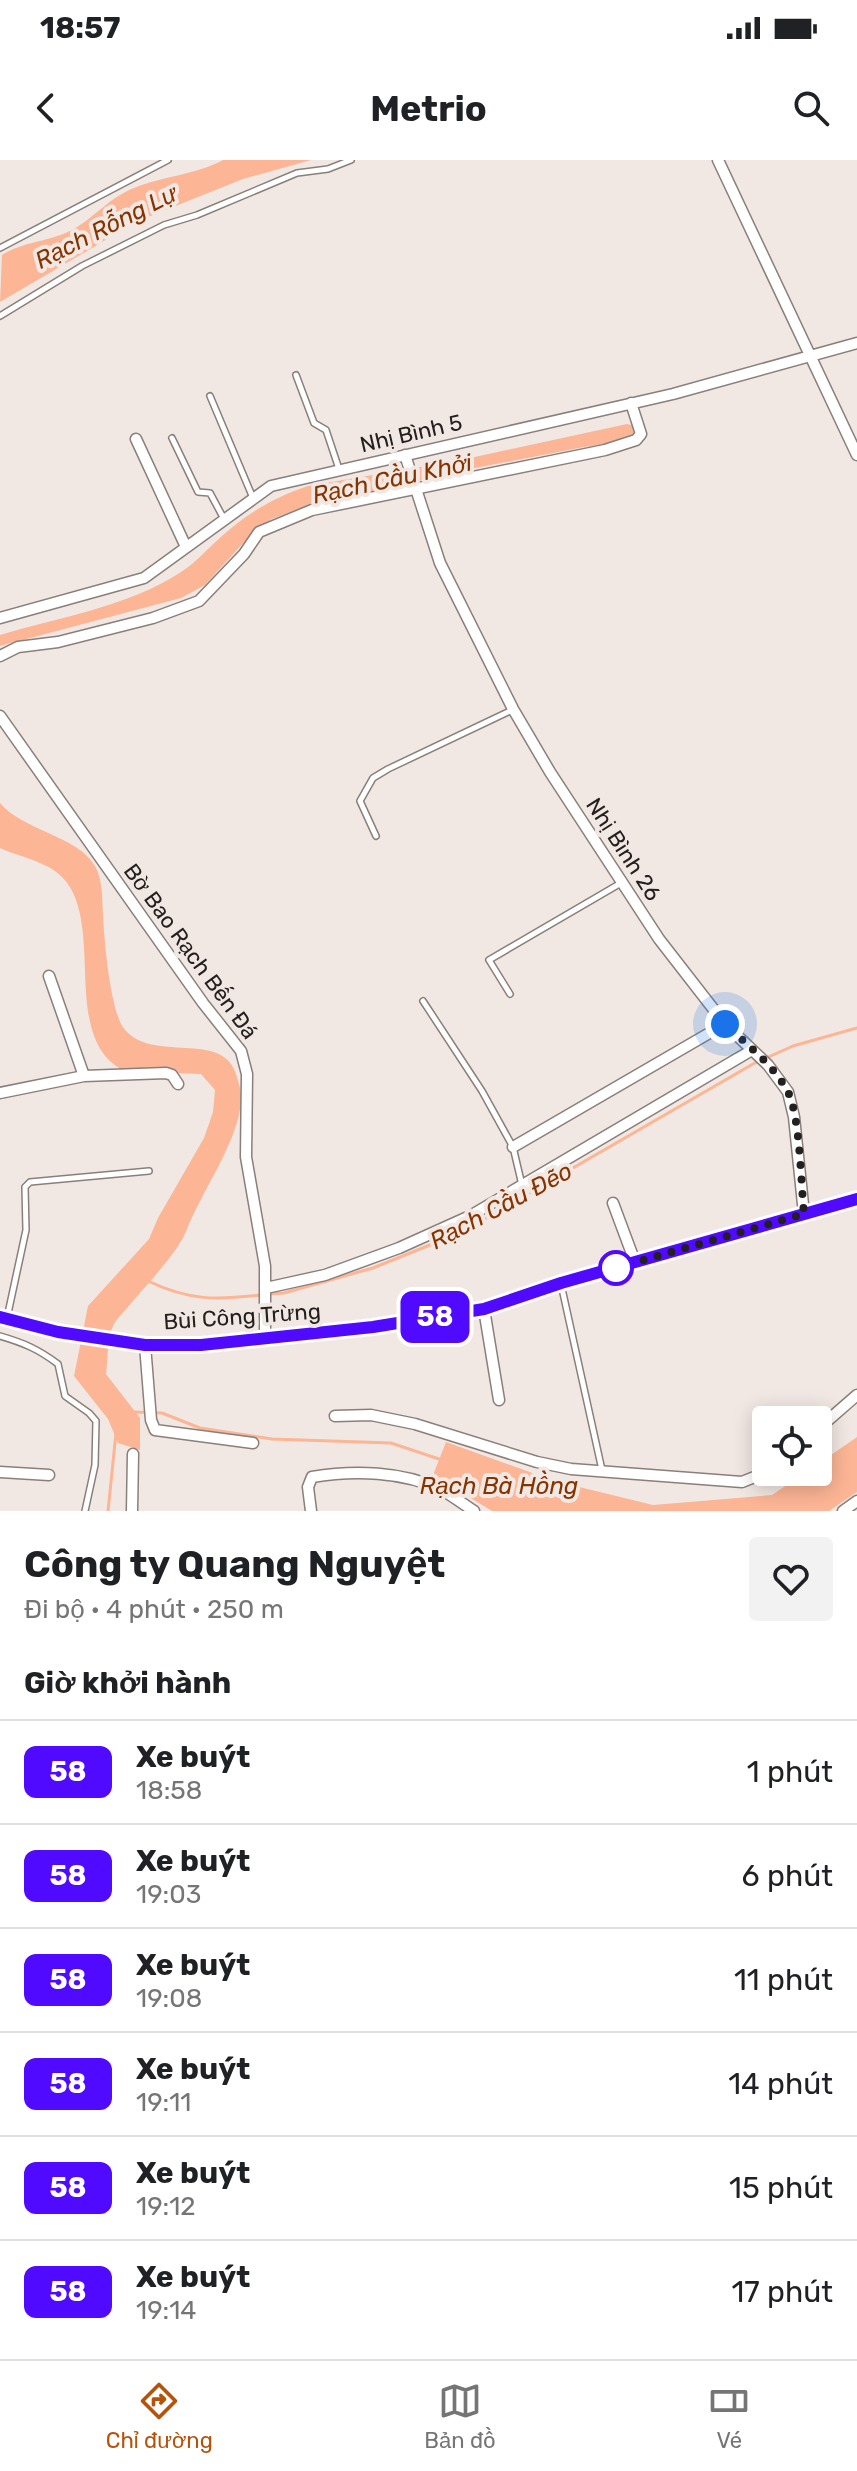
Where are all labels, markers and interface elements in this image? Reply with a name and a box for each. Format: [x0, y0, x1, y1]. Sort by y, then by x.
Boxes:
text: 18:57 [40, 10, 121, 46]
icon: back [24, 86, 68, 130]
icon: search [789, 86, 833, 130]
text: Metrio [370, 87, 487, 130]
water label: Rạch Rỗng Lự [30, 178, 183, 275]
street label: Nhị Bình 5 [357, 409, 465, 458]
water label: Rạch Cầu Khởi [309, 446, 476, 510]
street label: Nhị Bình 26 [580, 793, 667, 906]
street label: Bờ Bao Rạch Bến Đá [118, 858, 263, 1044]
your location [705, 1004, 745, 1044]
water label: Rạch Cầu Đẽo [424, 1155, 577, 1255]
unlabelled marker [599, 1251, 633, 1285]
line badge: 58 [399, 1291, 471, 1343]
street label: Bùi Công Trừng [162, 1298, 322, 1335]
text: 58 [416, 1300, 454, 1333]
map controls [752, 1406, 832, 1486]
button: locate [752, 1406, 832, 1486]
water label: Rạch Bà Hồng [420, 1470, 578, 1500]
button: heart [749, 1537, 833, 1621]
text: Công ty Quang Nguyệt [24, 1541, 445, 1587]
text: Đi bộ · 4 phút · 250 m [24, 1594, 284, 1625]
text: Giờ khởi hành [24, 1665, 231, 1701]
text: Xe buýt [136, 1739, 250, 1775]
text: 1 phút [747, 1754, 833, 1790]
text: 58 [49, 1755, 87, 1788]
text: 18:58 [136, 1775, 202, 1806]
text: Xe buýt [136, 1843, 250, 1879]
text: 6 phút [742, 1858, 833, 1894]
text: 58 [49, 1859, 87, 1892]
text: 19:03 [136, 1879, 201, 1910]
text: Xe buýt [136, 1947, 250, 1983]
text: 11 phút [734, 1962, 833, 1998]
text: 58 [49, 1963, 87, 1996]
text: 19:08 [136, 1983, 202, 2014]
text: Xe buýt [136, 2051, 250, 2087]
text: 14 phút [728, 2066, 833, 2102]
text: 58 [49, 2067, 87, 2100]
text: 19:11 [136, 2087, 191, 2118]
text: Xe buýt [136, 2155, 250, 2191]
text: 15 phút [729, 2170, 833, 2206]
text: 58 [49, 2171, 87, 2204]
text: 19:12 [136, 2191, 196, 2222]
text: Xe buýt [136, 2259, 250, 2295]
text: 17 phút [731, 2274, 833, 2310]
text: 58 [49, 2275, 87, 2308]
text: 19:14 [136, 2295, 196, 2326]
tab: Chỉ đường [106, 2379, 213, 2454]
tab: Bản đồ [424, 2379, 496, 2454]
tab: Vé [707, 2379, 751, 2454]

